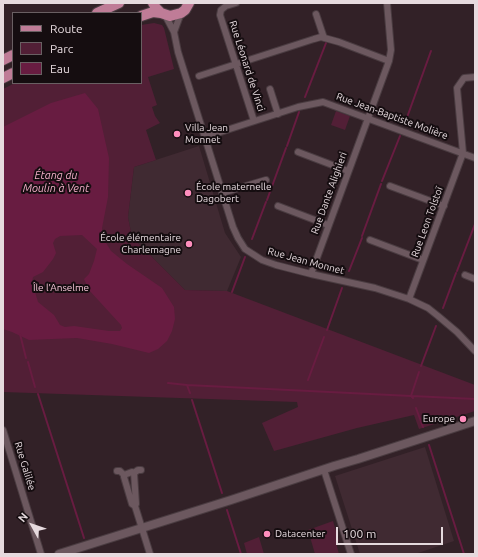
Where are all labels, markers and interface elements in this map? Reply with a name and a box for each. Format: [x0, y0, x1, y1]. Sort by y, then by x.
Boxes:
legend [12, 12, 142, 84]
street label: Rue Léonard de Vinci [227, 19, 267, 113]
text: Route [50, 22, 83, 35]
text: Parc [50, 42, 73, 55]
text: Eau [50, 62, 70, 75]
street label: Rue Jean-Baptiste Molière [334, 90, 450, 142]
place label: Villa Jean Monnet [185, 122, 228, 146]
marker: Villa Jean Monnet [172, 129, 182, 139]
street label: Rue Dante Alighieri [309, 150, 349, 236]
water label: Étang du Moulin à Vent [23, 168, 89, 194]
place label: École maternelle Dagobert [196, 181, 271, 204]
street label: Rue Leon Tolstoï [409, 185, 445, 259]
marker: École maternelle Dagobert [183, 188, 193, 198]
place label: École élémentaire Charlemagne [100, 232, 181, 256]
marker: École élémentaire Charlemagne [184, 239, 194, 249]
street label: Rue Jean Monnet [266, 245, 346, 277]
park label: Île l'Anselme [33, 282, 89, 294]
place label: Europe [423, 413, 455, 425]
marker: Europe [458, 414, 468, 424]
street label: Rue Galilée [12, 440, 38, 492]
north arrow [12, 505, 52, 545]
text: N [16, 510, 30, 524]
scale bar [338, 519, 445, 545]
text: 100 m [343, 527, 376, 540]
place label: Datacenter [275, 528, 325, 540]
marker: Datacenter [262, 529, 272, 539]

